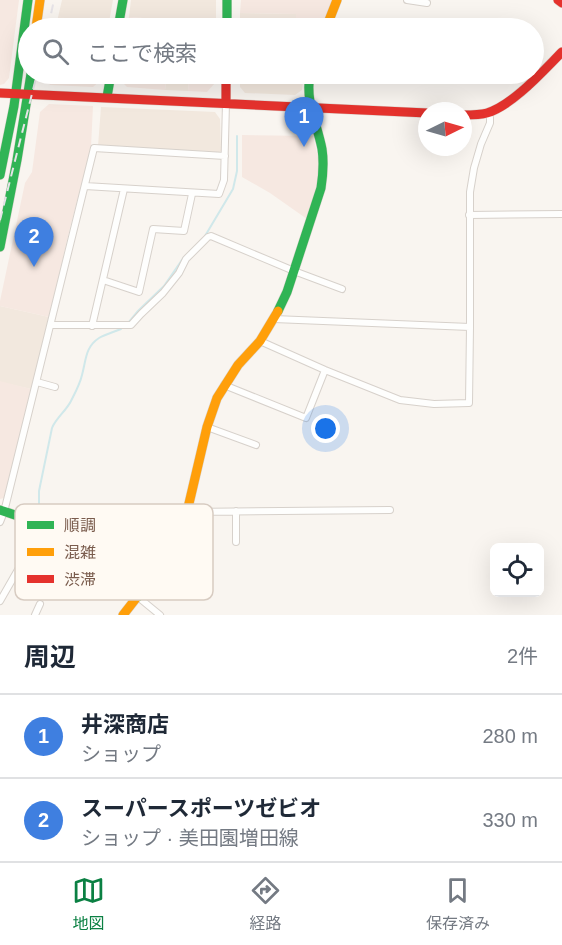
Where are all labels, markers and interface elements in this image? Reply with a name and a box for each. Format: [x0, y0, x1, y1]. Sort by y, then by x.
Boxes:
search box [18, 18, 544, 84]
icon: search [39, 35, 72, 68]
text: ここで検索 [87, 41, 197, 66]
pin: 1 [284, 98, 324, 147]
north arrow [418, 102, 472, 156]
pin: 2 [15, 218, 54, 267]
your location [311, 414, 340, 443]
legend [15, 504, 213, 600]
text: 順調 [64, 517, 96, 534]
map controls [490, 543, 544, 597]
button: locate [490, 543, 544, 597]
text: 混雑 [64, 544, 96, 561]
text: 渋滞 [64, 571, 96, 588]
text: 周辺 [24, 642, 76, 672]
text: 2件 [507, 645, 538, 667]
text: 井深商店 [81, 712, 169, 737]
text: 1 [38, 725, 49, 747]
text: 280 m [482, 725, 538, 747]
text: ショップ [81, 743, 161, 765]
text: スーパースポーツゼビオ [81, 796, 321, 821]
text: 2 [38, 809, 49, 831]
text: 330 m [482, 809, 538, 831]
text: ショップ · 美田園増田線 [81, 827, 299, 849]
tab: 地図 [72, 874, 105, 934]
tab: 経路 [249, 874, 282, 934]
tab: 保存済み [426, 874, 490, 934]

